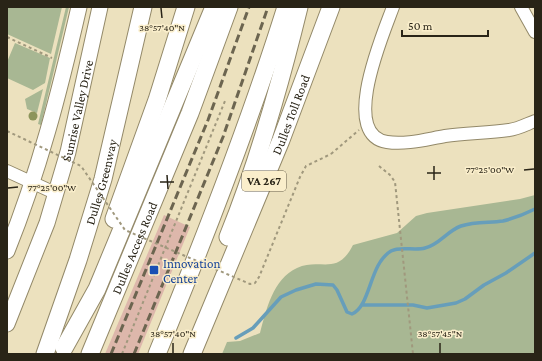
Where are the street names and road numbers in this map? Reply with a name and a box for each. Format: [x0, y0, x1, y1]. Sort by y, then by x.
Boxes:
street label: Sunrise Valley Drive [59, 58, 96, 163]
street label: Dulles Toll Road [269, 72, 313, 157]
street label: Dulles Greenway [82, 137, 120, 227]
road number: VA 267 [242, 171, 286, 191]
street label: Dulles Access Road [109, 199, 160, 296]

